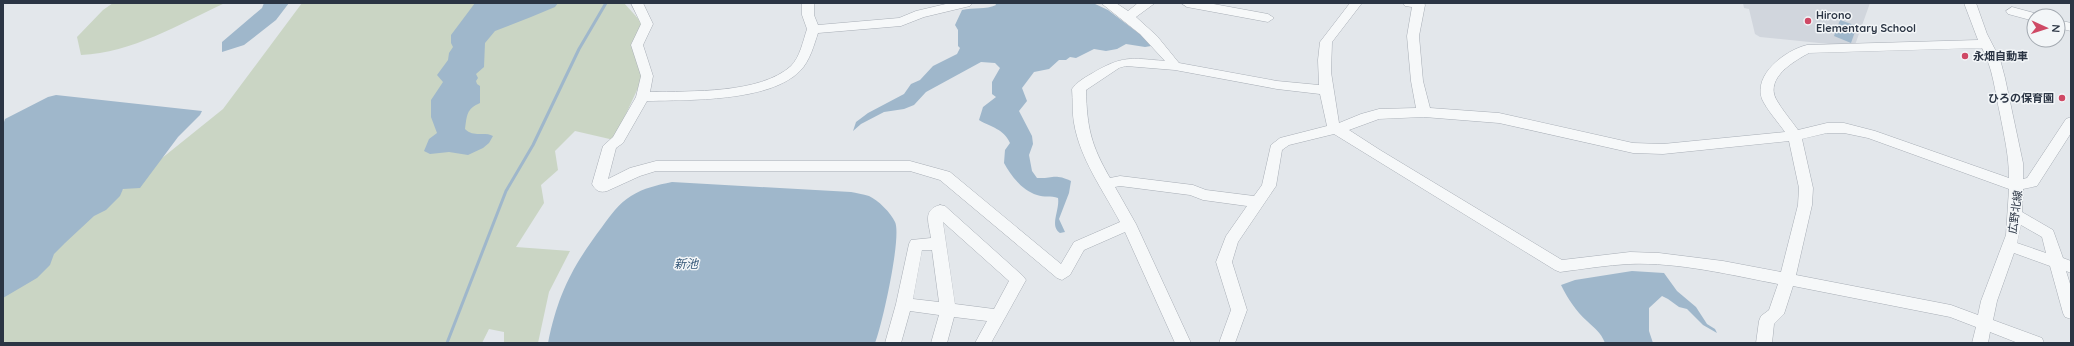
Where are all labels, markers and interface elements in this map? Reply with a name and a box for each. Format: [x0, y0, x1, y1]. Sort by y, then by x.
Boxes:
place label: Hirono Elementary School [1816, 8, 1916, 35]
north arrow [2026, 8, 2066, 48]
marker: Hirono Elementary School [1803, 16, 1813, 26]
text: N [2049, 24, 2063, 33]
place label: 永畑自動車 [1973, 49, 2028, 63]
marker: 永畑自動車 [1960, 51, 1970, 61]
place label: ひろの保育園 [1988, 91, 2054, 105]
marker: ひろの保育園 [2057, 93, 2067, 103]
street label: 広野北線 [2005, 189, 2025, 235]
water label: 新池 [674, 256, 699, 271]

